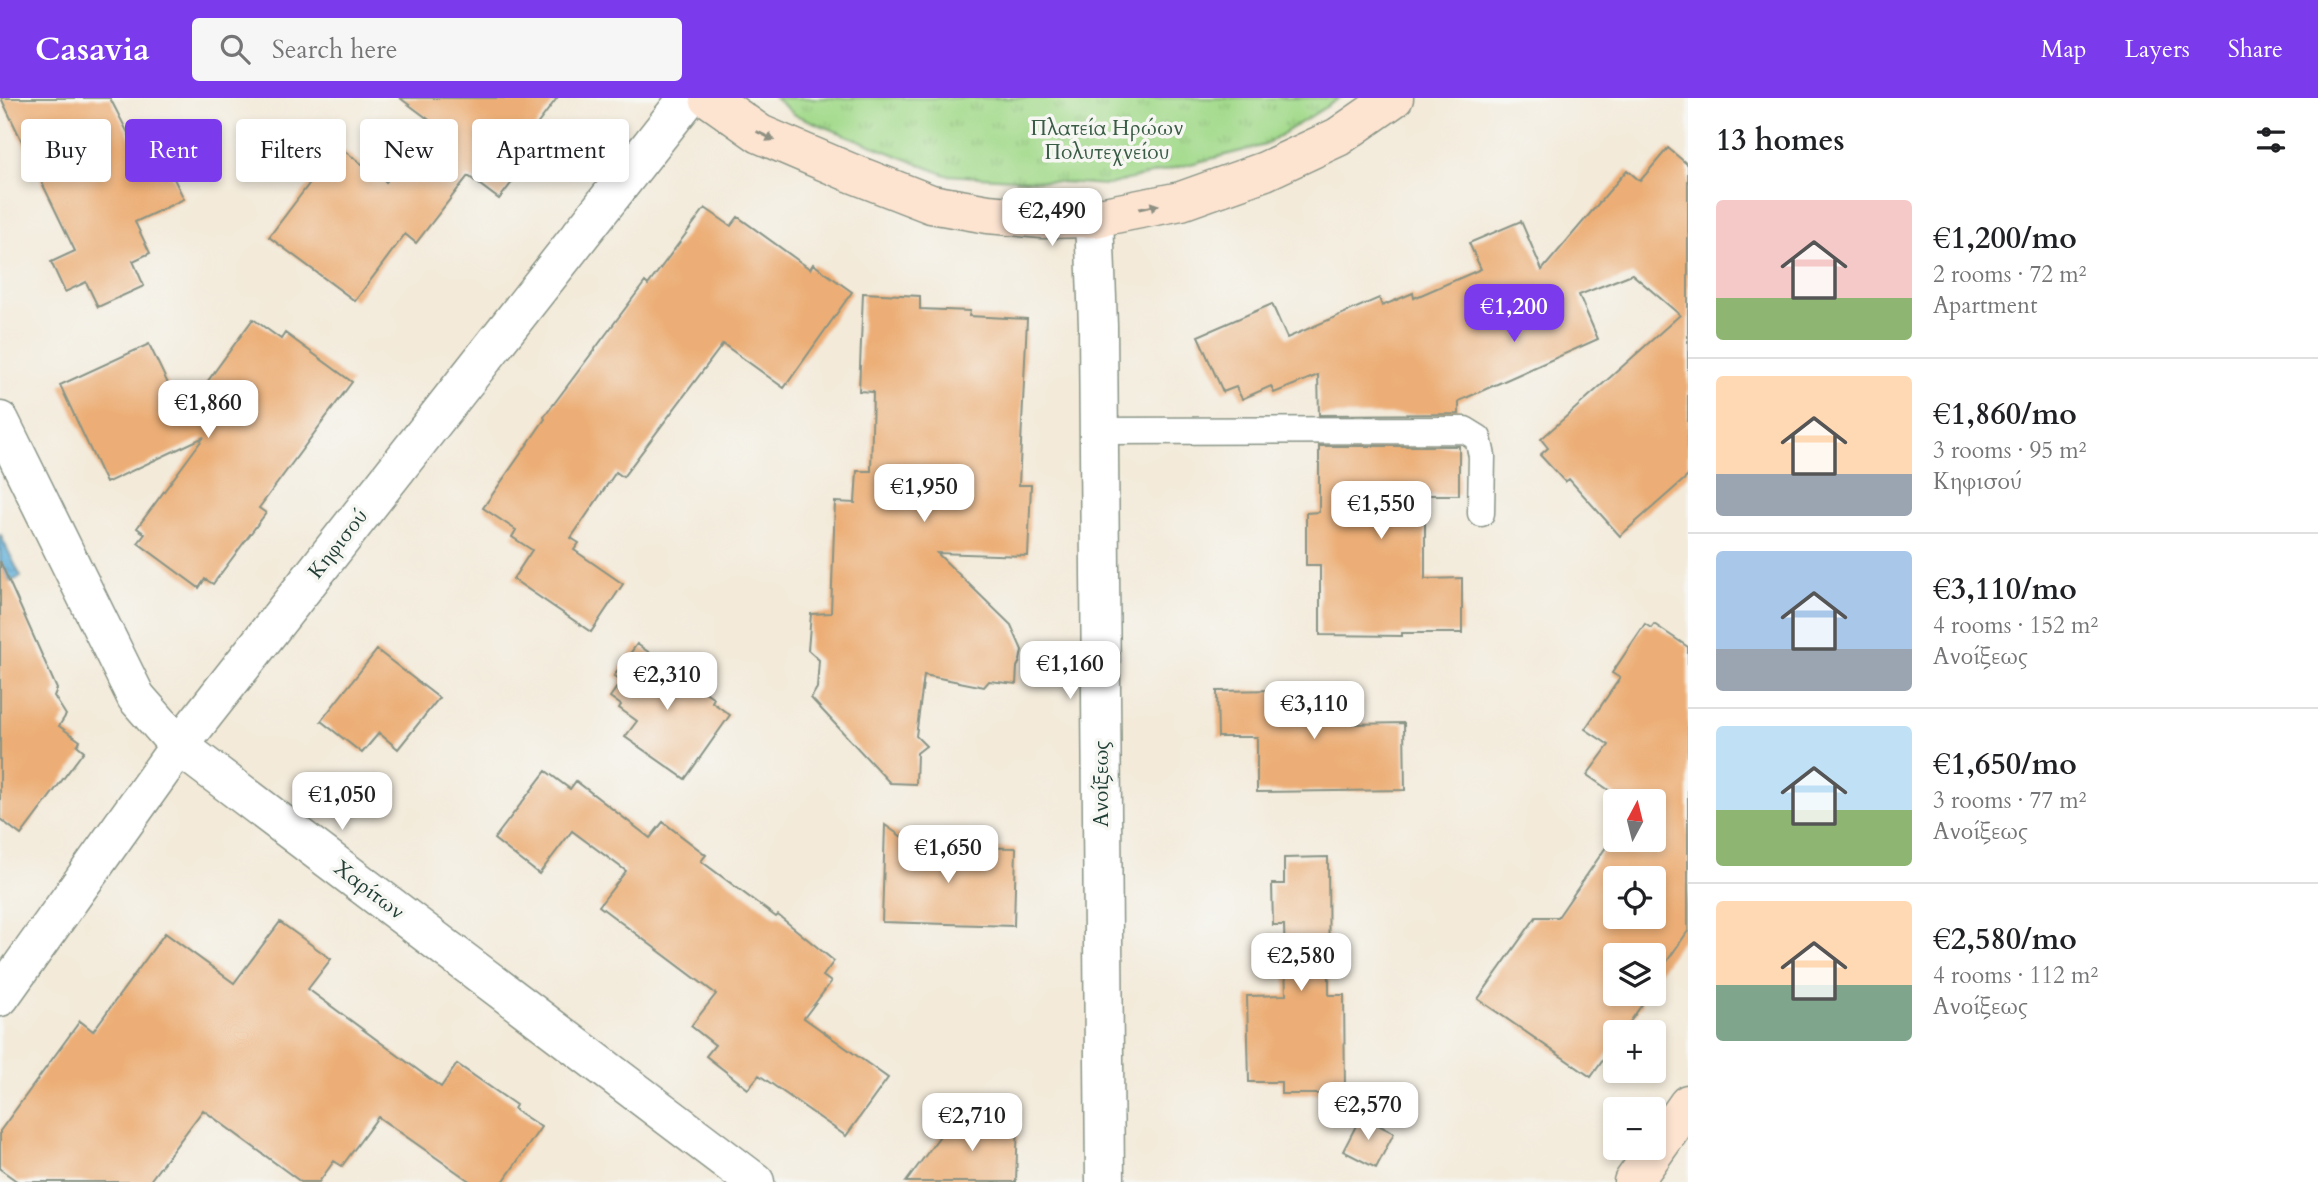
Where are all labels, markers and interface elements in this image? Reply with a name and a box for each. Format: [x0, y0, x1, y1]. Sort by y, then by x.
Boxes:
search box [192, 18, 682, 81]
text: Casavia [35, 27, 150, 72]
icon: search [216, 30, 254, 68]
text: Search here [272, 32, 398, 67]
text: Map [2041, 33, 2087, 66]
text: Layers [2125, 33, 2190, 66]
text: Share [2228, 33, 2283, 66]
park label: Πλατεία Ηρώων Πολυτεχνείου [1030, 114, 1184, 167]
chip: Buy [21, 119, 111, 182]
chip: Rent [125, 119, 222, 182]
chip: Filters [236, 119, 346, 182]
chip: New [360, 119, 458, 182]
chip: Apartment [472, 119, 629, 182]
text: 13 homes [1716, 120, 1845, 161]
icon: filters [2252, 121, 2290, 159]
one-way arrow [756, 130, 776, 141]
pin: €2,490 [995, 188, 1109, 248]
text: €2,490 [1018, 195, 1086, 226]
one-way arrow [1138, 202, 1160, 213]
text: €1,200/mo [1933, 218, 2077, 259]
icon: home [1772, 228, 1856, 312]
text: 2 rooms · 72 m² [1933, 259, 2086, 290]
pin: €1,200 [1457, 285, 1571, 344]
text: Apartment [1933, 290, 2037, 321]
text: €1,200 [1480, 291, 1548, 322]
pin: €1,860 [151, 380, 265, 440]
text: €1,860 [174, 387, 242, 418]
text: €1,860/mo [1933, 394, 2077, 435]
icon: home [1772, 404, 1856, 488]
text: 3 rooms · 95 m² [1933, 435, 2086, 466]
pin: €1,950 [867, 464, 981, 524]
text: Κηφισού [1933, 466, 2022, 497]
text: €1,950 [890, 471, 958, 502]
pin: €1,550 [1324, 482, 1438, 541]
text: €1,550 [1347, 488, 1415, 519]
street label: Κηφισού [302, 503, 374, 585]
text: €3,110/mo [1933, 569, 2077, 610]
icon: home [1772, 579, 1856, 663]
text: 4 rooms · 152 m² [1933, 610, 2098, 641]
text: Ανοίξεως [1933, 641, 2028, 672]
pin: €1,160 [1013, 642, 1127, 701]
text: €1,160 [1036, 648, 1104, 679]
pin: €2,310 [610, 652, 724, 712]
text: €2,310 [633, 659, 701, 690]
pin: €3,110 [1257, 682, 1371, 741]
text: €3,110 [1280, 688, 1348, 719]
street label: Ανοίξεως [1087, 741, 1116, 827]
text: €1,650/mo [1933, 744, 2077, 785]
icon: home [1772, 754, 1856, 838]
pin: €1,050 [285, 772, 399, 832]
text: €1,050 [308, 779, 376, 810]
text: 3 rooms · 77 m² [1933, 785, 2086, 816]
north arrow [1603, 789, 1666, 852]
map controls [1603, 789, 1666, 1160]
text: Ανοίξεως [1933, 816, 2028, 847]
pin: €1,650 [891, 826, 1005, 885]
text: €1,650 [914, 832, 982, 863]
street label: Χαρίτων [328, 854, 410, 926]
button: locate [1603, 866, 1666, 929]
text: €2,580/mo [1933, 919, 2077, 960]
icon: home [1772, 929, 1856, 1013]
pin: €2,580 [1244, 934, 1358, 993]
text: €2,580 [1267, 940, 1335, 971]
button: layers [1603, 943, 1666, 1006]
text: 4 rooms · 112 m² [1933, 960, 2098, 991]
text: Ανοίξεως [1933, 991, 2028, 1022]
button: + [1603, 1020, 1666, 1083]
pin: €2,570 [1311, 1082, 1425, 1142]
text: €2,570 [1334, 1089, 1402, 1120]
pin: €2,710 [915, 1094, 1029, 1153]
button: − [1603, 1097, 1666, 1160]
text: €2,710 [938, 1100, 1006, 1131]

